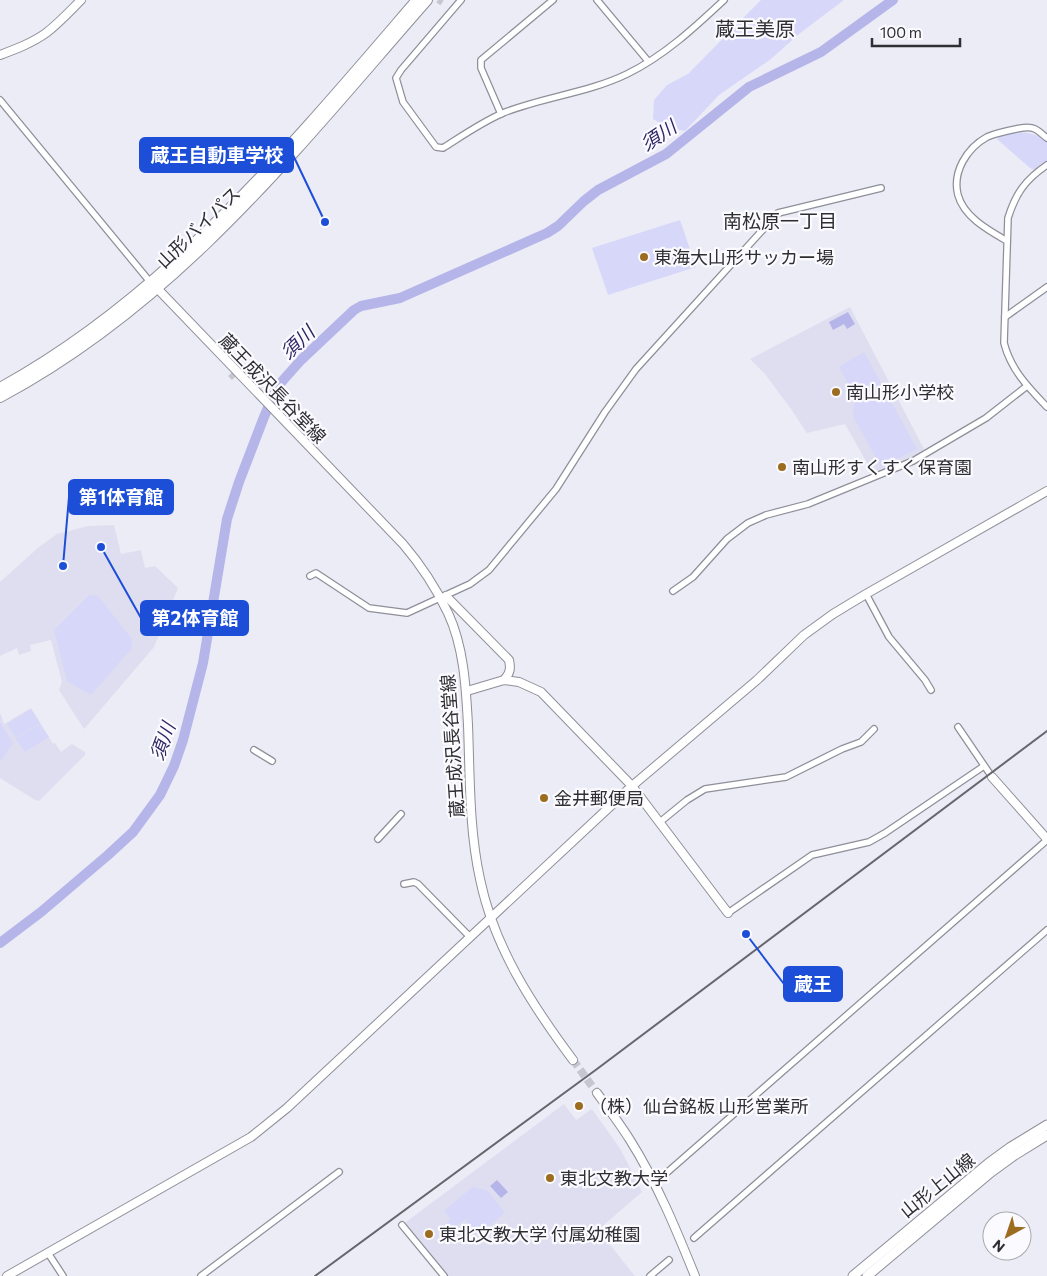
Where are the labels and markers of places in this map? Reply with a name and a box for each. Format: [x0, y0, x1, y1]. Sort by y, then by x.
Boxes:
callout: 蔵王自動車学校 [140, 138, 293, 172]
place label: 東海大山形サッカー場 [654, 246, 834, 268]
marker: 東海大山形サッカー場 [638, 251, 650, 263]
place label: 南山形小学校 [846, 381, 954, 403]
marker: 南山形小学校 [830, 386, 842, 398]
place label: 南山形すくすく保育園 [792, 456, 972, 478]
marker: 南山形すくすく保育園 [776, 461, 788, 473]
callout: 第1体育館 [69, 480, 173, 514]
callout: 第2体育館 [141, 601, 248, 635]
place label: 金井郵便局 [554, 787, 644, 809]
marker: 金井郵便局 [538, 792, 550, 804]
callout: 蔵王 [784, 967, 842, 1001]
place label: （株）仙台銘板 山形営業所 [589, 1095, 808, 1117]
marker: （株）仙台銘板 山形営業所 [573, 1100, 585, 1112]
place label: 東北文教大学 [560, 1167, 668, 1189]
marker: 東北文教大学 [544, 1172, 556, 1184]
place label: 東北文教大学 付属幼稚園 [439, 1223, 640, 1245]
marker: 東北文教大学 付属幼稚園 [423, 1228, 435, 1240]

